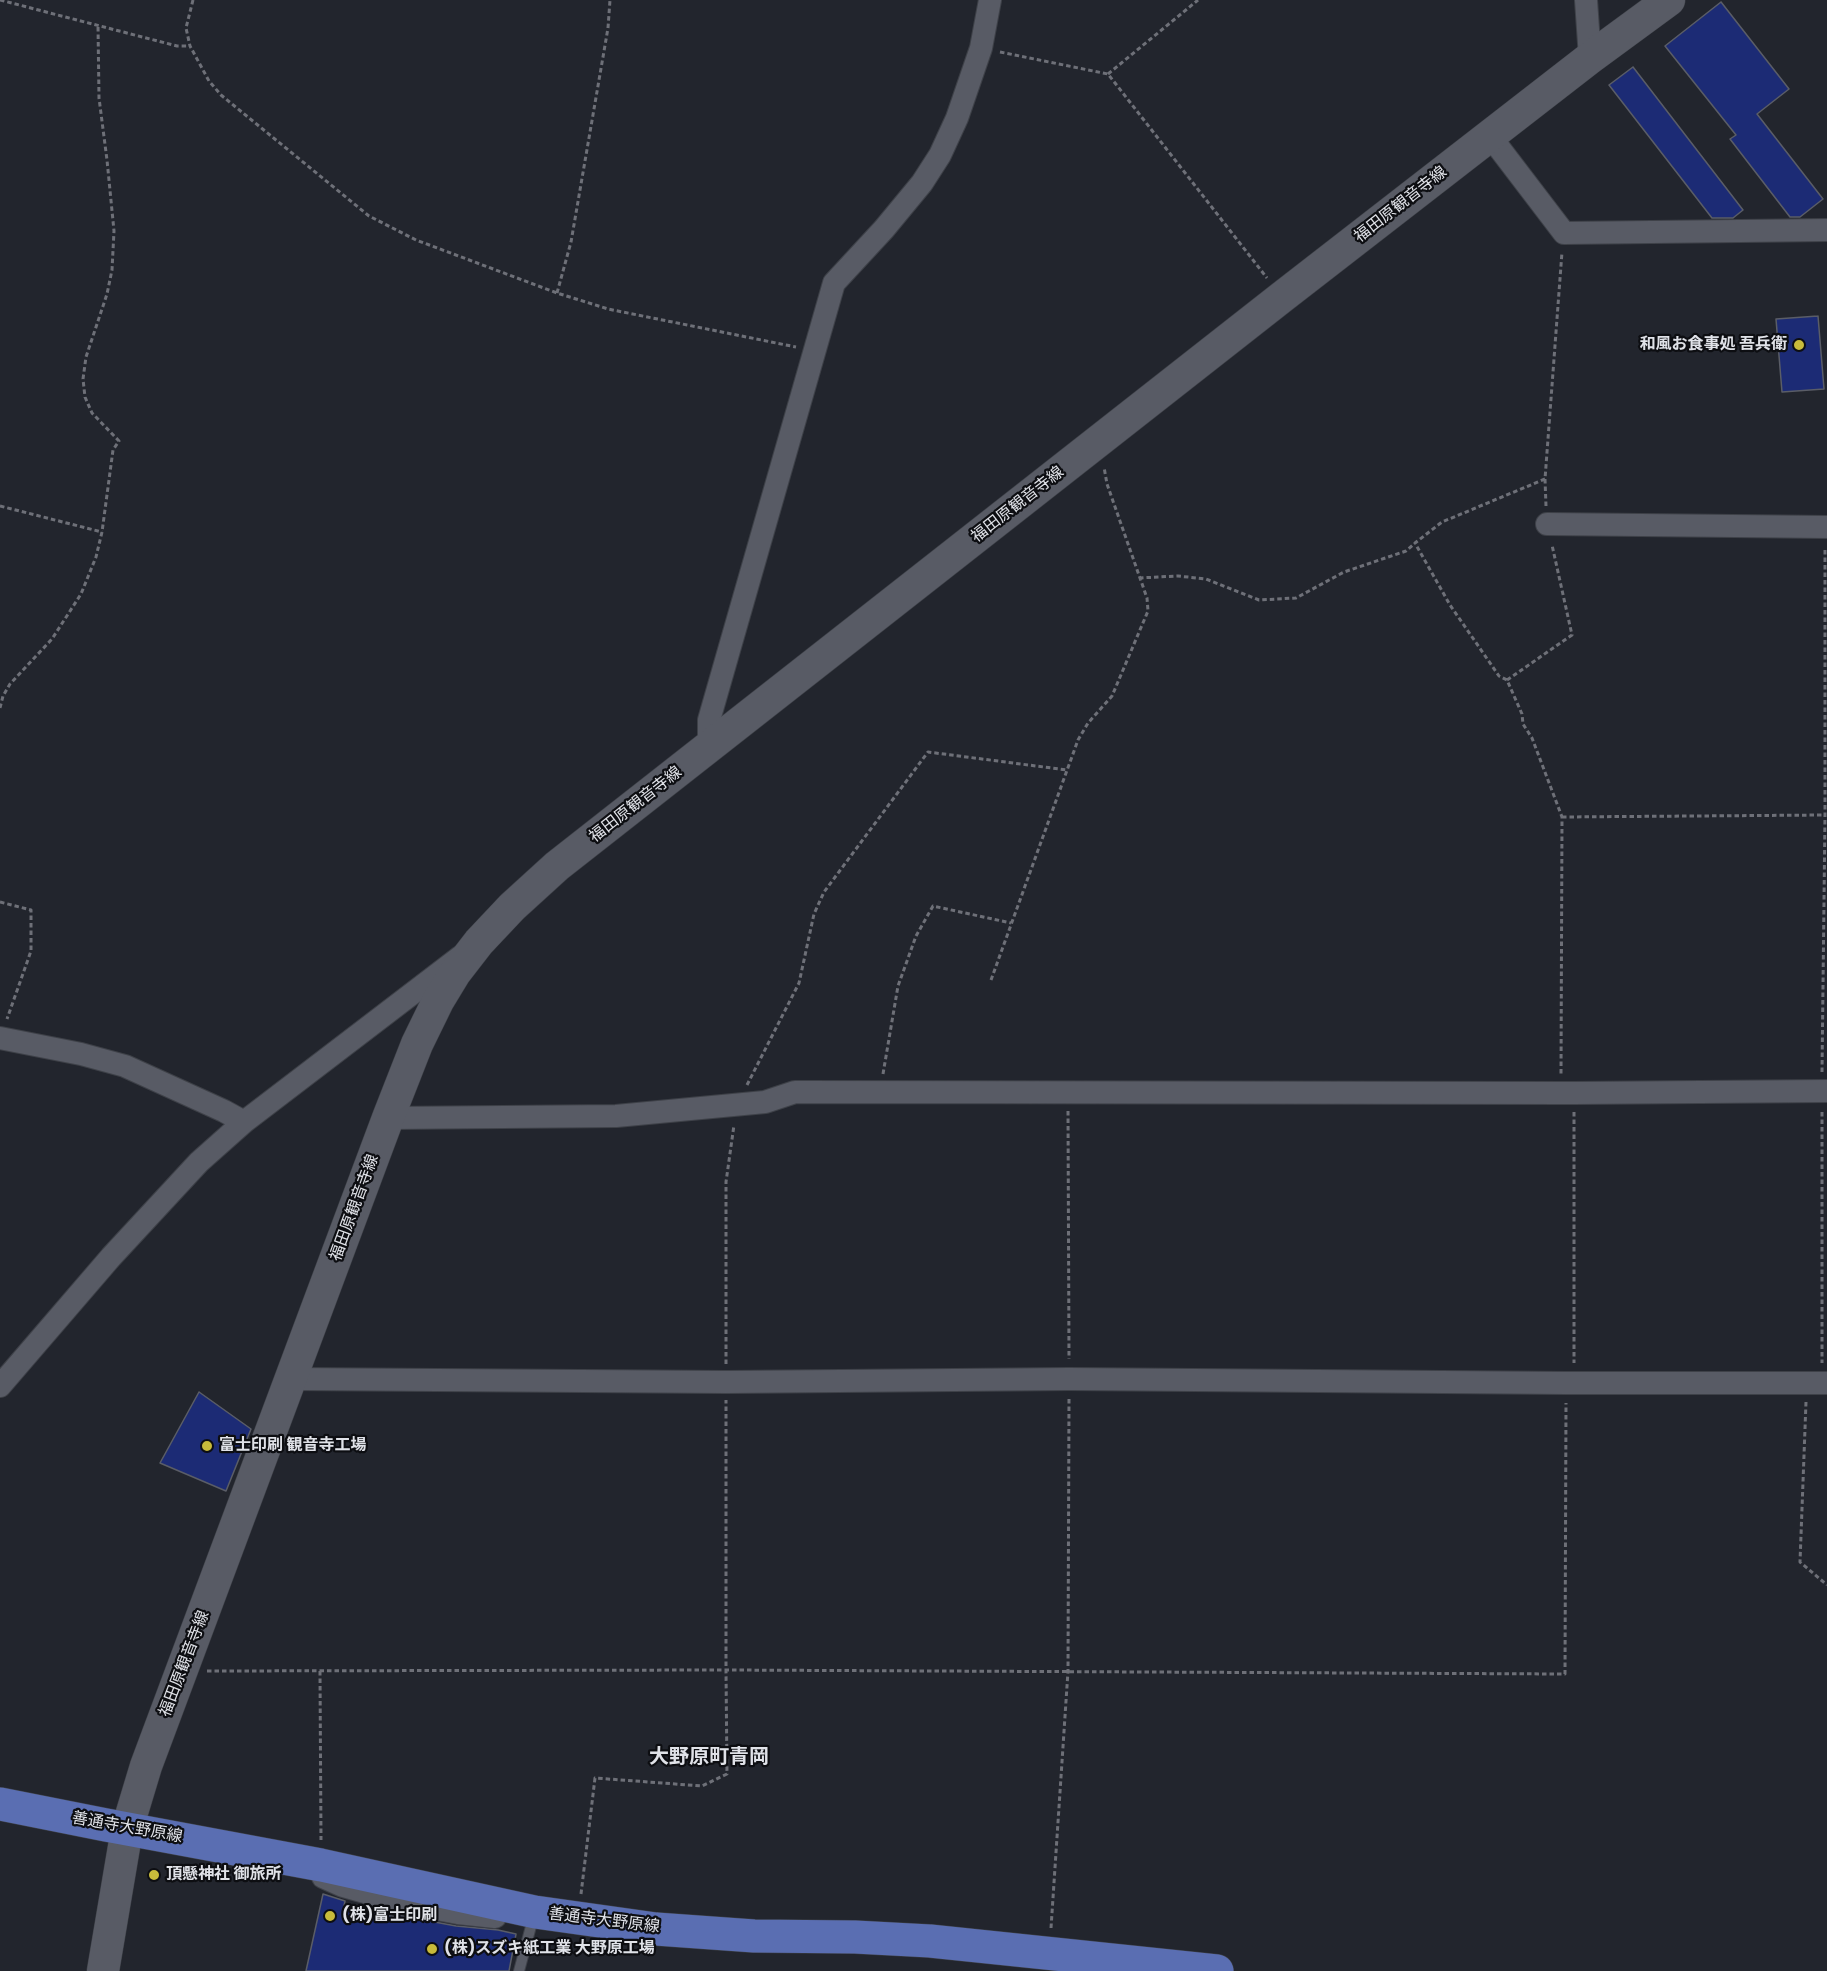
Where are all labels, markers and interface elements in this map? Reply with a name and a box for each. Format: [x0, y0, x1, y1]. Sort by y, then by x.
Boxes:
street label: 福田原観音寺線 [1351, 163, 1451, 247]
place label: 和風お食事処 吾兵衛 [1640, 335, 1787, 355]
marker: 和風お食事処 吾兵衛 [1792, 338, 1806, 352]
street label: 福田原観音寺線 [968, 463, 1068, 547]
street label: 福田原観音寺線 [586, 763, 686, 847]
street label: 福田原観音寺線 [327, 1152, 383, 1264]
place label: 富士印刷 観音寺工場 [219, 1436, 366, 1456]
marker: 富士印刷 観音寺工場 [200, 1439, 214, 1453]
street label: 福田原観音寺線 [156, 1608, 214, 1720]
district label: 大野原町青岡 [649, 1746, 769, 1770]
street label: 善通寺大野原線 [70, 1809, 184, 1847]
place label: 頂懸神社 御旅所 [166, 1865, 281, 1885]
marker: 頂懸神社 御旅所 [147, 1868, 161, 1882]
street label: 善通寺大野原線 [547, 1905, 661, 1937]
place label: (株)富士印刷 [342, 1906, 437, 1926]
marker: (株)富士印刷 [323, 1909, 337, 1923]
place label: (株)スズキ紙工業 大野原工場 [444, 1939, 655, 1959]
marker: (株)スズキ紙工業 大野原工場 [425, 1942, 439, 1956]

